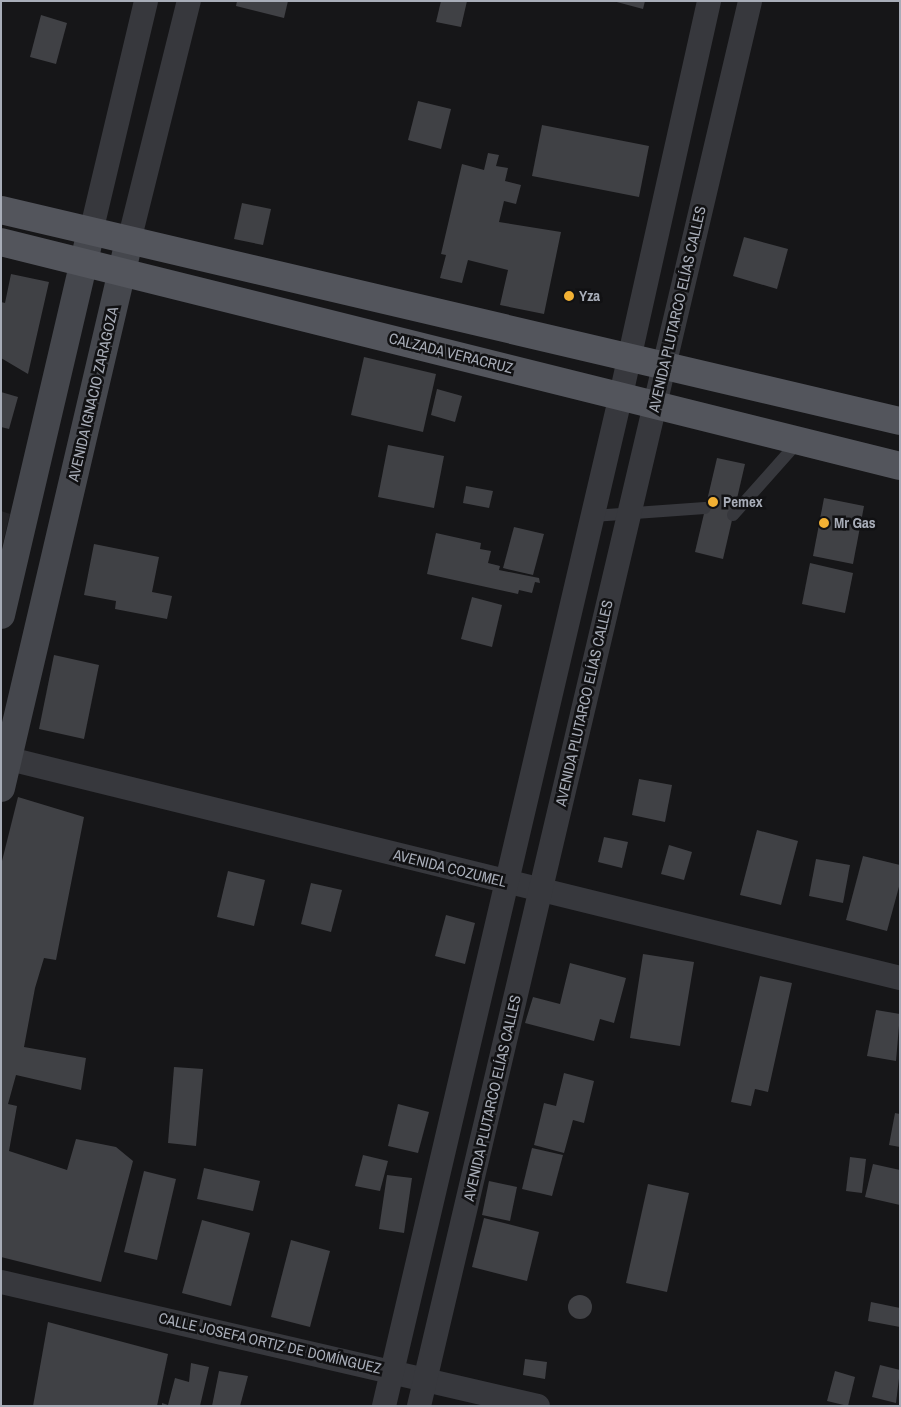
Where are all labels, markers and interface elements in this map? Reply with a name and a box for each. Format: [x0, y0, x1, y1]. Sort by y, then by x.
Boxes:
street label: AVENIDA PLUTARCO ELÍAS CALLES [644, 204, 710, 414]
place label: Yza [579, 287, 600, 305]
marker: Yza [563, 290, 575, 302]
street label: AVENIDA IGNACIO ZARAGOZA [64, 305, 122, 483]
street label: CALZADA VERACRUZ [387, 329, 515, 377]
place label: Pemex [723, 493, 763, 511]
marker: Pemex [707, 496, 719, 508]
place label: Mr Gas [834, 514, 876, 532]
marker: Mr Gas [818, 517, 830, 529]
street label: AVENIDA PLUTARCO ELÍAS CALLES [551, 598, 617, 808]
street label: AVENIDA COZUMEL [391, 845, 509, 891]
street label: AVENIDA PLUTARCO ELÍAS CALLES [459, 993, 525, 1203]
street label: CALLE JOSEFA ORTIZ DE DOMÍNGUEZ [157, 1309, 383, 1377]

